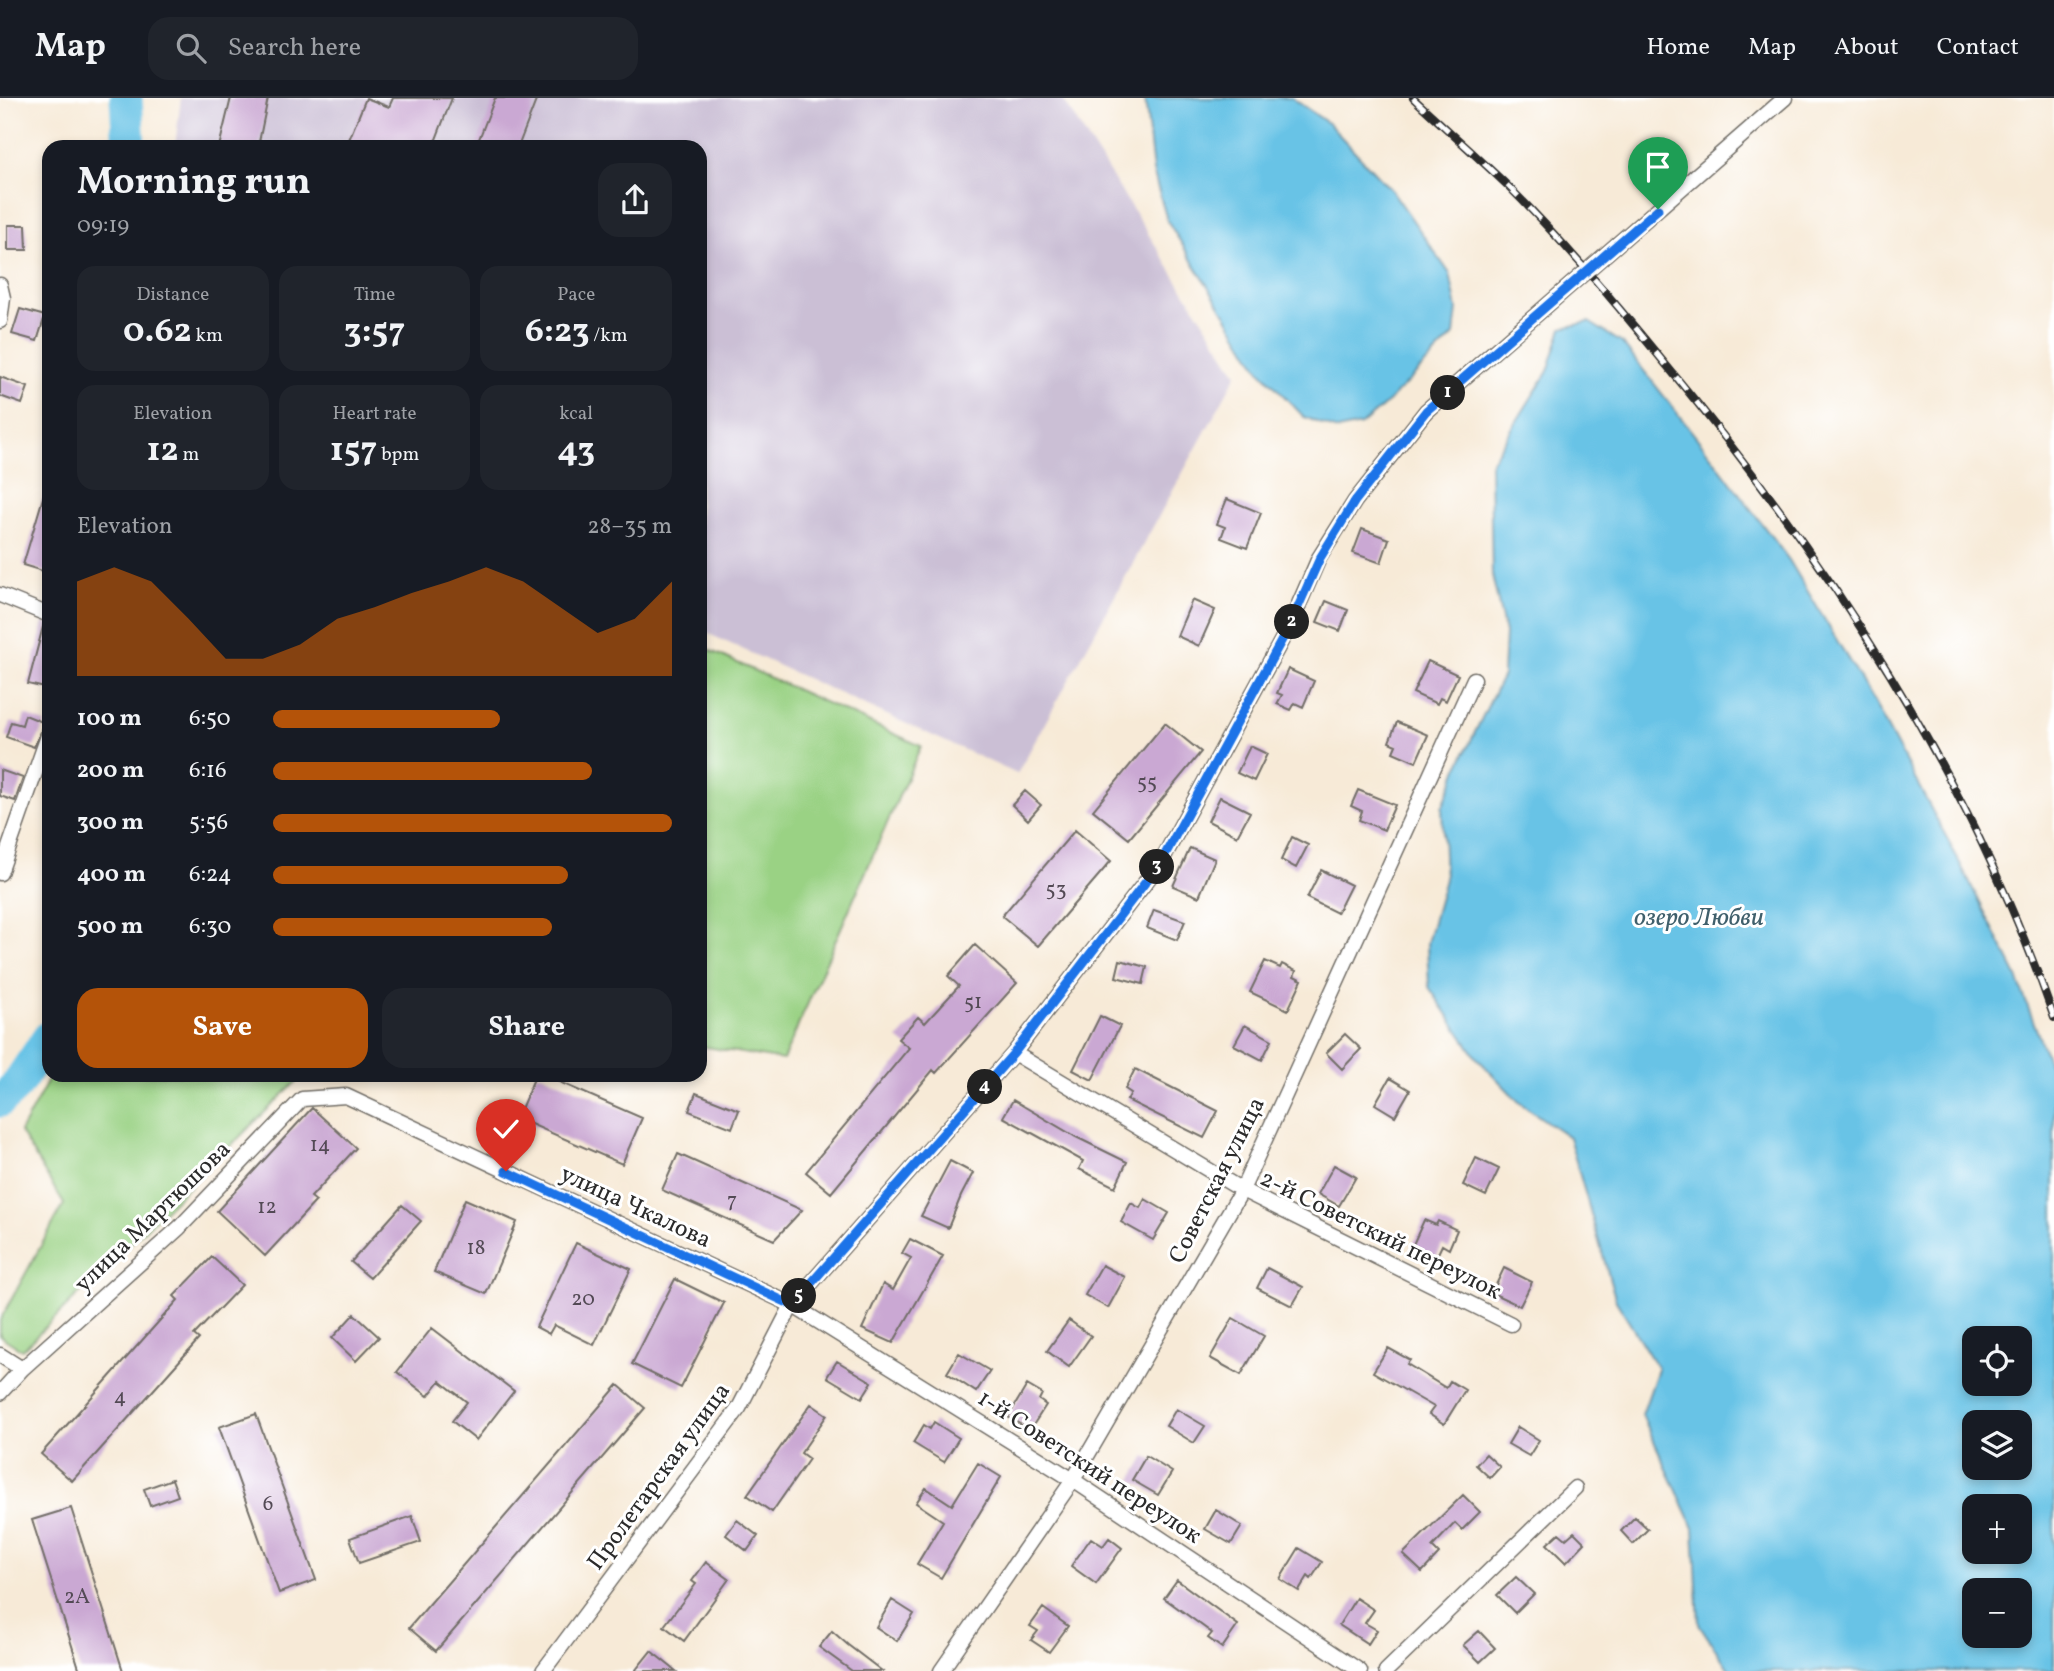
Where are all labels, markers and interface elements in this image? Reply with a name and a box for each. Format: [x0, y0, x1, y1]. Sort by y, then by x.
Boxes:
search box [148, 17, 638, 80]
text: Map [35, 25, 106, 71]
icon: search [172, 29, 210, 67]
text: Search here [228, 30, 361, 66]
text: Home [1646, 31, 1710, 65]
text: Map [1748, 31, 1796, 65]
text: About [1834, 31, 1899, 65]
text: Contact [1937, 31, 2019, 65]
pin [1628, 137, 1688, 209]
icon: arrive [1639, 148, 1677, 186]
text: Morning run [77, 157, 311, 210]
button: share [598, 163, 672, 237]
text: 09:19 [77, 210, 129, 242]
text: Distance [136, 282, 209, 308]
text: Time [354, 282, 395, 308]
text: Pace [557, 282, 595, 308]
text: 0.62 [123, 308, 192, 356]
text: 3:57 [344, 308, 405, 356]
text: 6:23 [525, 308, 590, 356]
text: km [192, 323, 223, 349]
text: /km [590, 323, 627, 349]
pin: 1 [1430, 376, 1466, 410]
text: 1 [1444, 379, 1451, 405]
text: Elevation [133, 401, 212, 427]
text: Heart rate [333, 401, 416, 427]
text: kcal [559, 401, 593, 427]
text: 12 [146, 427, 179, 475]
text: 157 [330, 427, 377, 475]
text: 43 [557, 427, 595, 475]
text: m [179, 442, 199, 468]
text: bpm [377, 442, 419, 468]
text: Elevation [77, 511, 173, 543]
text: 28–35 m [587, 511, 672, 543]
pin: 2 [1274, 604, 1310, 640]
text: 2 [1287, 608, 1296, 634]
text: 100 m [77, 703, 142, 735]
text: 6:50 [189, 703, 231, 735]
text: 200 m [77, 755, 144, 787]
text: 6:16 [189, 755, 227, 787]
house number: 55 [1137, 768, 1157, 797]
text: 300 m [77, 807, 144, 839]
text: 5:56 [189, 807, 228, 839]
pin: 3 [1140, 850, 1174, 884]
text: 3 [1152, 853, 1161, 879]
text: 400 m [77, 859, 146, 891]
text: 6:24 [189, 859, 231, 891]
house number: 53 [1046, 875, 1066, 904]
water label: озеро Любви [1634, 900, 1764, 936]
text: 500 m [77, 911, 143, 943]
text: 6:30 [189, 911, 231, 943]
button: Save [77, 988, 368, 1068]
button: Share [382, 988, 672, 1068]
house number: 51 [964, 988, 982, 1017]
pin: 4 [968, 1070, 1002, 1104]
text: 4 [979, 1073, 990, 1099]
street label: Советская улица [1161, 1092, 1274, 1270]
pin [476, 1099, 536, 1171]
icon: check [487, 1110, 525, 1148]
house number: 14 [310, 1131, 330, 1160]
street label: улица Мартюшова [68, 1134, 239, 1301]
street label: улица Чкалова [554, 1158, 716, 1258]
street label: 2-й Советский переулок [1254, 1162, 1507, 1309]
house number: 7 [727, 1187, 737, 1216]
house number: 12 [257, 1193, 277, 1222]
house number: 18 [467, 1234, 485, 1263]
pin: 5 [782, 1278, 816, 1314]
text: 5 [794, 1282, 803, 1308]
house number: 20 [571, 1285, 595, 1314]
map controls [1962, 1326, 2032, 1648]
button: locate [1962, 1326, 2032, 1396]
street label: Пролетарская улица [580, 1376, 739, 1578]
street label: 1-й Советский переулок [970, 1382, 1208, 1553]
house number: 4 [114, 1383, 126, 1412]
button: layers [1962, 1410, 2032, 1480]
house number: 6 [263, 1490, 273, 1519]
button: + [1962, 1494, 2032, 1564]
button: − [1962, 1578, 2032, 1648]
house number: 2А [64, 1583, 90, 1612]

